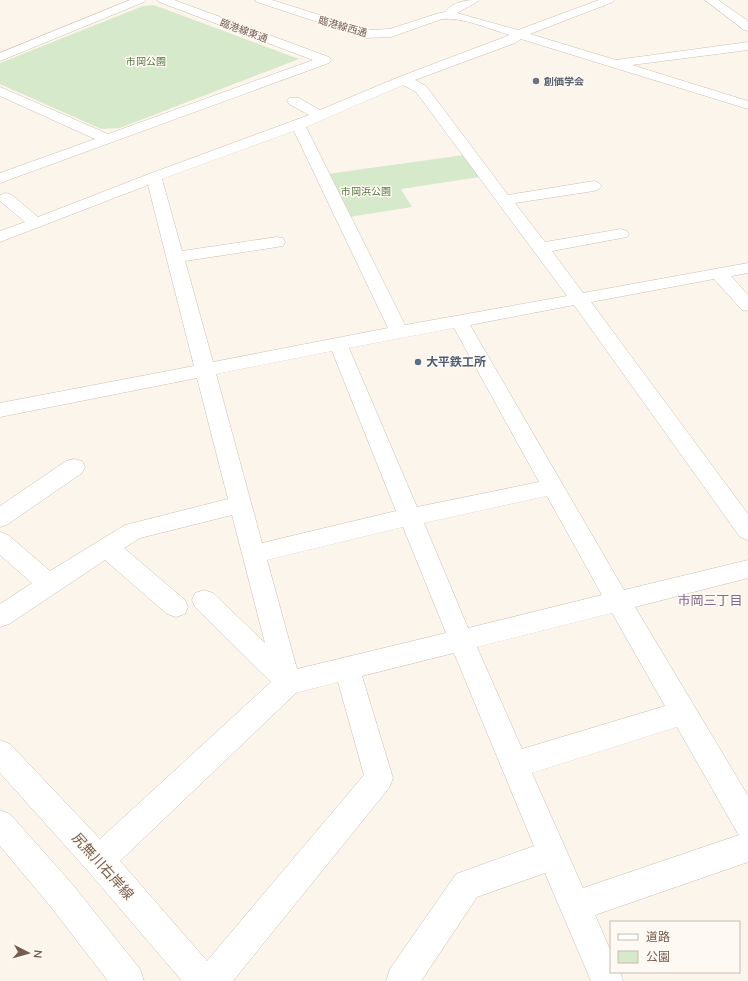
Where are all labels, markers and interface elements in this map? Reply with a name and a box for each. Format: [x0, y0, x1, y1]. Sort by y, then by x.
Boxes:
street label: 臨港線西通 [317, 13, 369, 40]
street label: 臨港線東通 [218, 16, 270, 45]
park label: 市岡公園 [126, 55, 166, 68]
place label: 創価学会 [543, 75, 584, 88]
marker: 創価学会 [531, 76, 541, 86]
park label: 市岡浜公園 [341, 185, 391, 198]
place label: 大平鉄工所 [426, 354, 486, 369]
marker: 大平鉄工所 [413, 357, 423, 367]
district label: 市岡三丁目 [677, 592, 743, 608]
street label: 尻無川右岸線 [68, 829, 138, 903]
legend [610, 921, 740, 973]
text: 道路 [646, 929, 670, 944]
north arrow [8, 933, 48, 973]
text: N [31, 949, 45, 959]
text: 公園 [646, 949, 670, 964]

